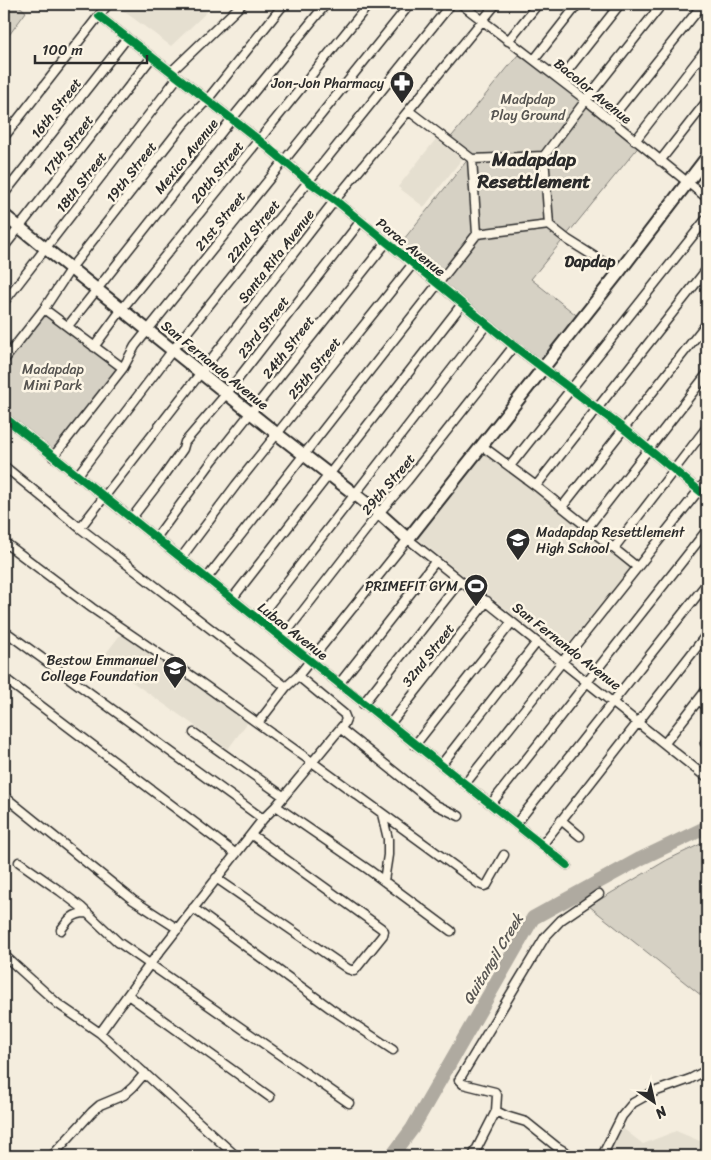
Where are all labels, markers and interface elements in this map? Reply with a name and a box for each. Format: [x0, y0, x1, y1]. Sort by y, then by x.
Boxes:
scale bar [35, 32, 148, 64]
text: 100 m [42, 37, 83, 63]
street label: Bacolor Avenue [548, 52, 638, 131]
pharmacy icon: Jon-Jon Pharmacy [389, 70, 415, 104]
place label: Jon-Jon Pharmacy [270, 71, 385, 96]
street label: 16th Street [24, 72, 88, 144]
park label: Madpdap Play Ground [491, 87, 567, 128]
street label: 17th Street [36, 109, 100, 181]
street label: Mexico Avenue [148, 113, 225, 200]
street label: 20th Street [184, 135, 251, 209]
street label: 19th Street [99, 136, 164, 209]
district label: Madapdap Resettlement [477, 143, 591, 198]
street label: 18th Street [49, 146, 113, 218]
street label: 21st Street [188, 186, 252, 257]
street label: 22nd Street [220, 194, 287, 268]
street label: Santa Rita Avenue [231, 204, 321, 309]
street label: Porac Avenue [370, 211, 451, 283]
district label: Dapdap [565, 247, 616, 276]
street label: 23rd Street [231, 291, 296, 364]
street label: 24th Street [256, 310, 321, 384]
street label: San Fernando Avenue [155, 314, 274, 417]
street label: 25th Street [281, 332, 348, 405]
park label: Madapdap Mini Park [22, 357, 85, 398]
street label: 29th Street [355, 448, 422, 521]
place label: Madapdap Resettlement High School [536, 520, 686, 561]
school or university icon: Madapdap Resettlement High School [505, 527, 531, 561]
sports icon: PRIMEFIT GYM [463, 573, 489, 607]
place label: PRIMEFIT GYM [365, 574, 458, 599]
street label: Lubao Avenue [252, 596, 334, 667]
street label: San Fernando Avenue [507, 596, 627, 697]
street label: 32nd Street [395, 618, 461, 693]
place label: Bestow Emmanuel College Foundation [41, 648, 159, 689]
school or university icon: Bestow Emmanuel College Foundation [162, 655, 188, 689]
water label: Quitangil Creek [455, 908, 531, 1010]
north arrow [628, 1078, 678, 1128]
text: N [650, 1099, 673, 1126]

